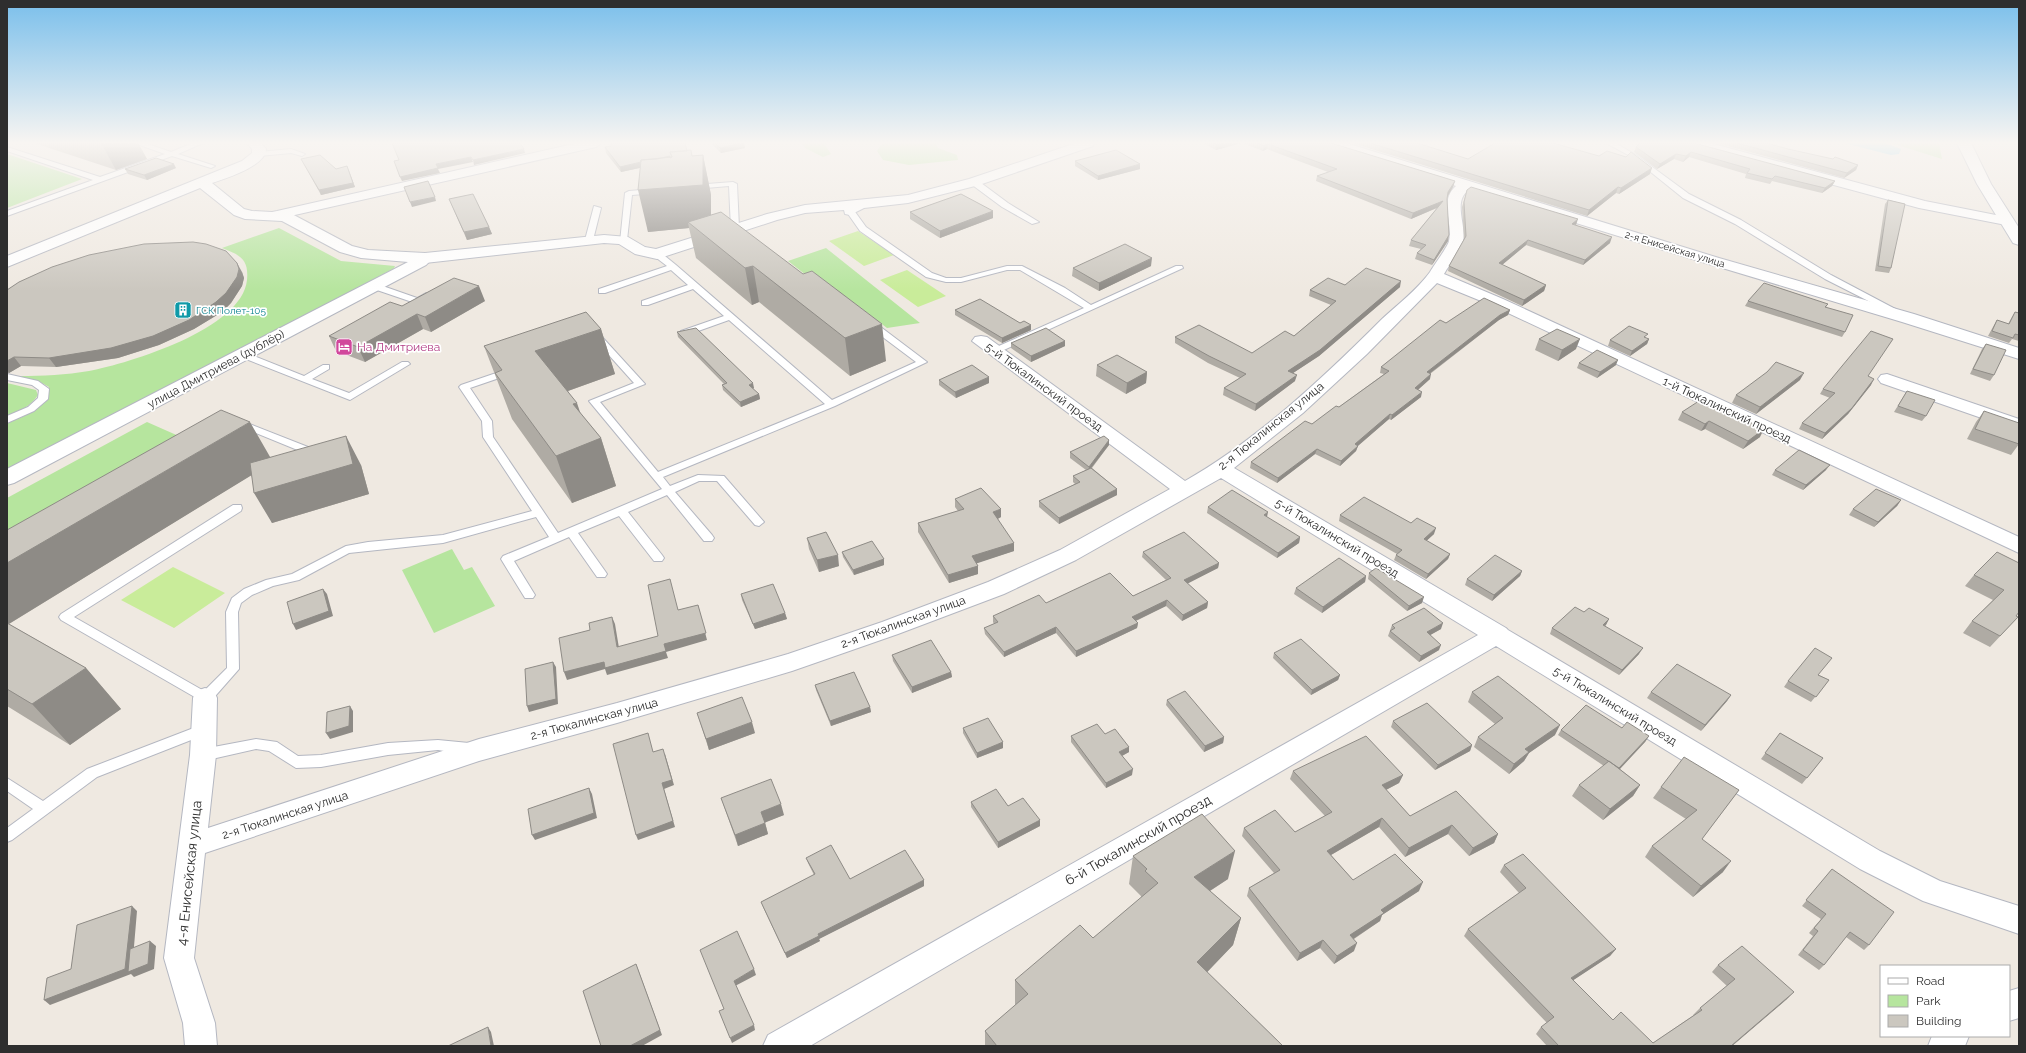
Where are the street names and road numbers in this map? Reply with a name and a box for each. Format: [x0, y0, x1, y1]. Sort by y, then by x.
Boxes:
street label: 2-я Енисейская улица [1624, 229, 1726, 269]
street label: улица Дмитриева (дублёр) [145, 327, 287, 411]
street label: 5-й Тюкалинский проезд [983, 340, 1105, 434]
street label: 1-й Тюкалинский проезд [1661, 374, 1794, 446]
street label: 2-я Тюкалинская улица [1215, 379, 1327, 473]
street label: 5-й Тюкалинский проезд [1273, 496, 1401, 581]
street label: 2-я Тюкалинская улица [839, 593, 967, 651]
street label: 5-й Тюкалинский проезд [1551, 664, 1679, 749]
street label: 2-я Тюкалинская улица [529, 695, 659, 743]
street label: 2-я Тюкалинская улица [220, 788, 350, 842]
street label: 6-й Тюкалинский проезд [1062, 792, 1214, 888]
street label: 4-я Енисейская улица [173, 800, 205, 946]

